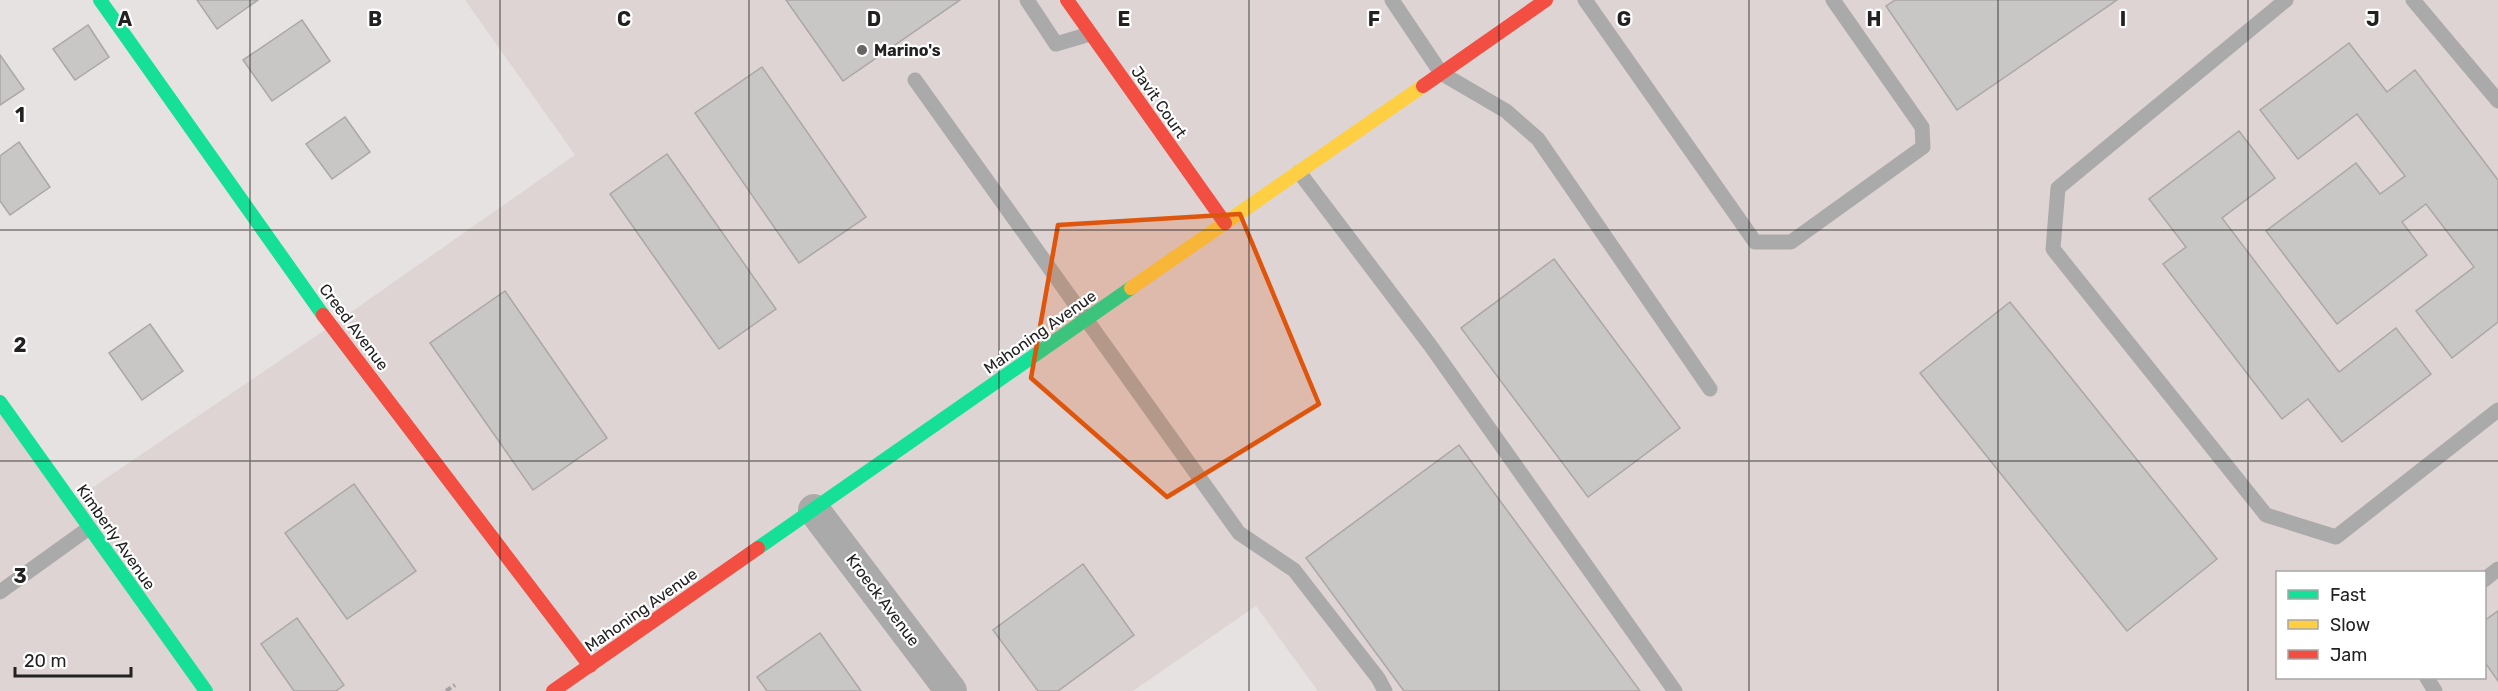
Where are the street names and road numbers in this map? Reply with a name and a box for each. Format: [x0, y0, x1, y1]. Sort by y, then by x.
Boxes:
street label: Javit Court [1127, 62, 1191, 142]
street label: Creed Avenue [315, 280, 393, 374]
street label: Mahoning Avenue [980, 286, 1100, 378]
street label: Kimberly Avenue [73, 481, 159, 593]
street label: Kroeck Avenue [842, 550, 924, 650]
street label: Mahoning Avenue [581, 564, 701, 656]

